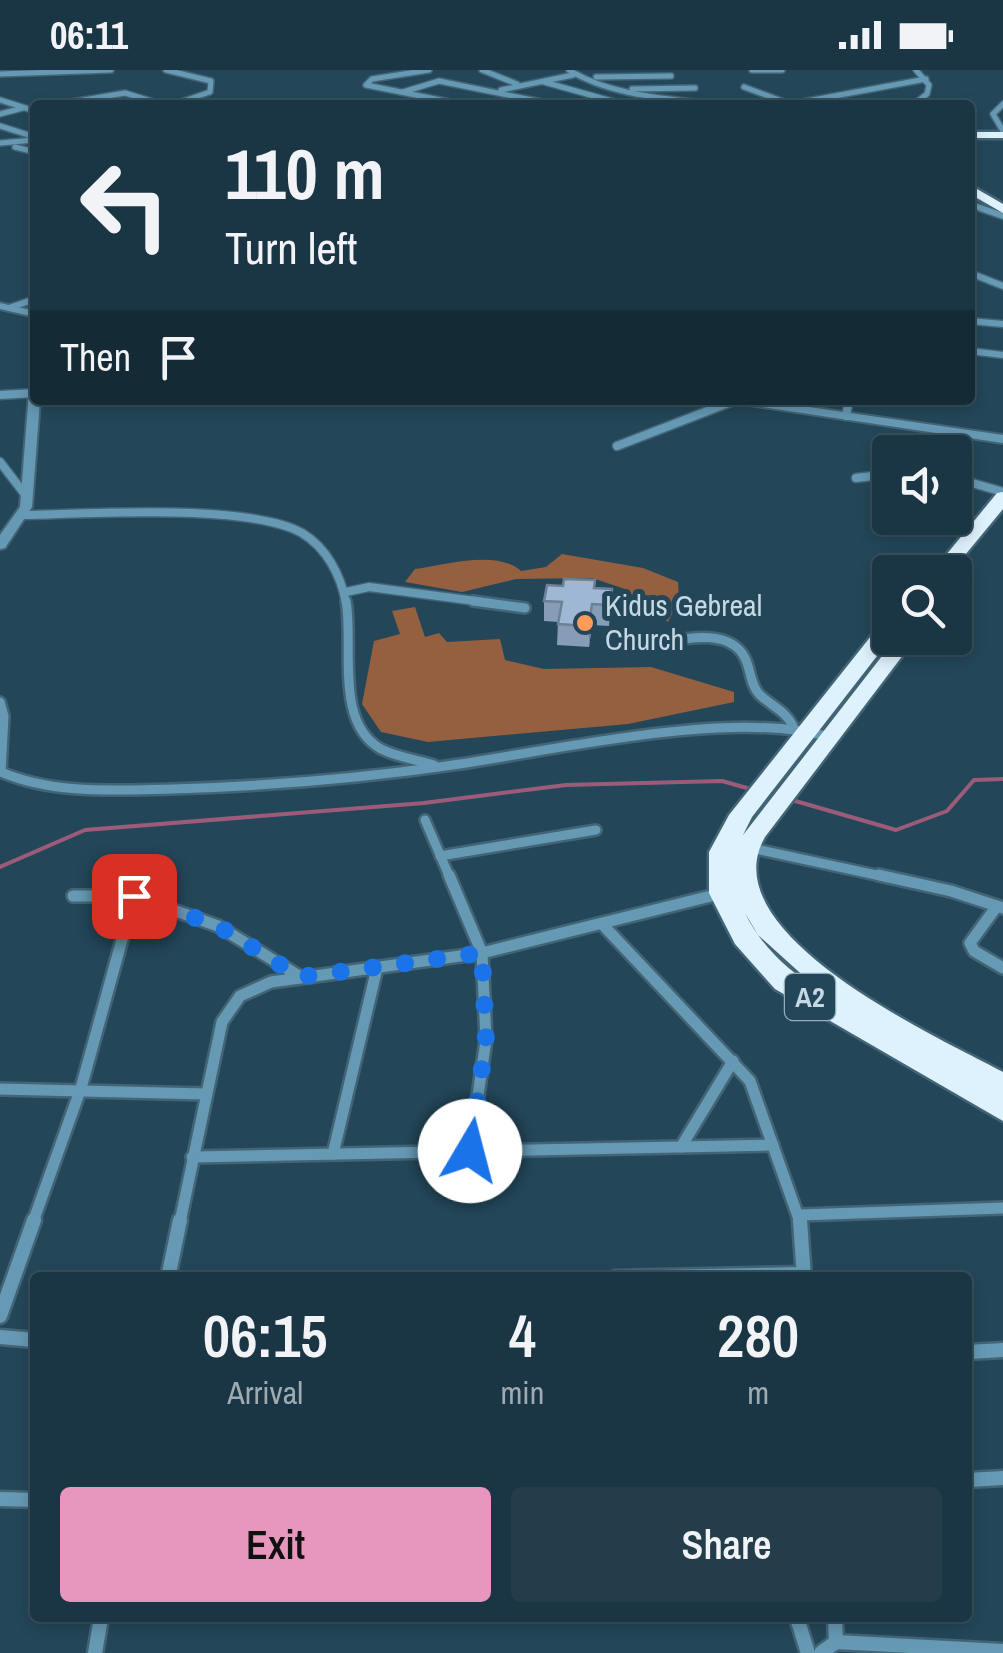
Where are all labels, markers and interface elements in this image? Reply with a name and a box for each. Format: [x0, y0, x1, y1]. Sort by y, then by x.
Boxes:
text: 06:11 [50, 10, 128, 61]
text: 110 m [225, 127, 385, 221]
icon: left [60, 140, 190, 270]
text: Turn left [225, 217, 357, 278]
icon: arrive [151, 330, 206, 385]
text: Then [60, 332, 131, 383]
map controls [872, 435, 972, 655]
button: sound [872, 435, 972, 535]
button: search [872, 555, 972, 655]
place label: Kidus Gebreal Church [605, 585, 762, 659]
marker: Kidus Gebreal Church [574, 612, 596, 634]
pin [92, 854, 177, 939]
icon: arrive [107, 869, 162, 924]
road number: A2 [785, 974, 835, 1020]
position arrow [418, 1099, 522, 1203]
text: 06:15 [203, 1295, 328, 1376]
text: 4 [509, 1295, 536, 1376]
text: 280 [717, 1295, 799, 1376]
text: Arrival [227, 1371, 303, 1414]
text: min [501, 1371, 544, 1414]
text: m [747, 1371, 769, 1414]
button: Exit [60, 1487, 491, 1602]
button: Share [511, 1487, 942, 1602]

